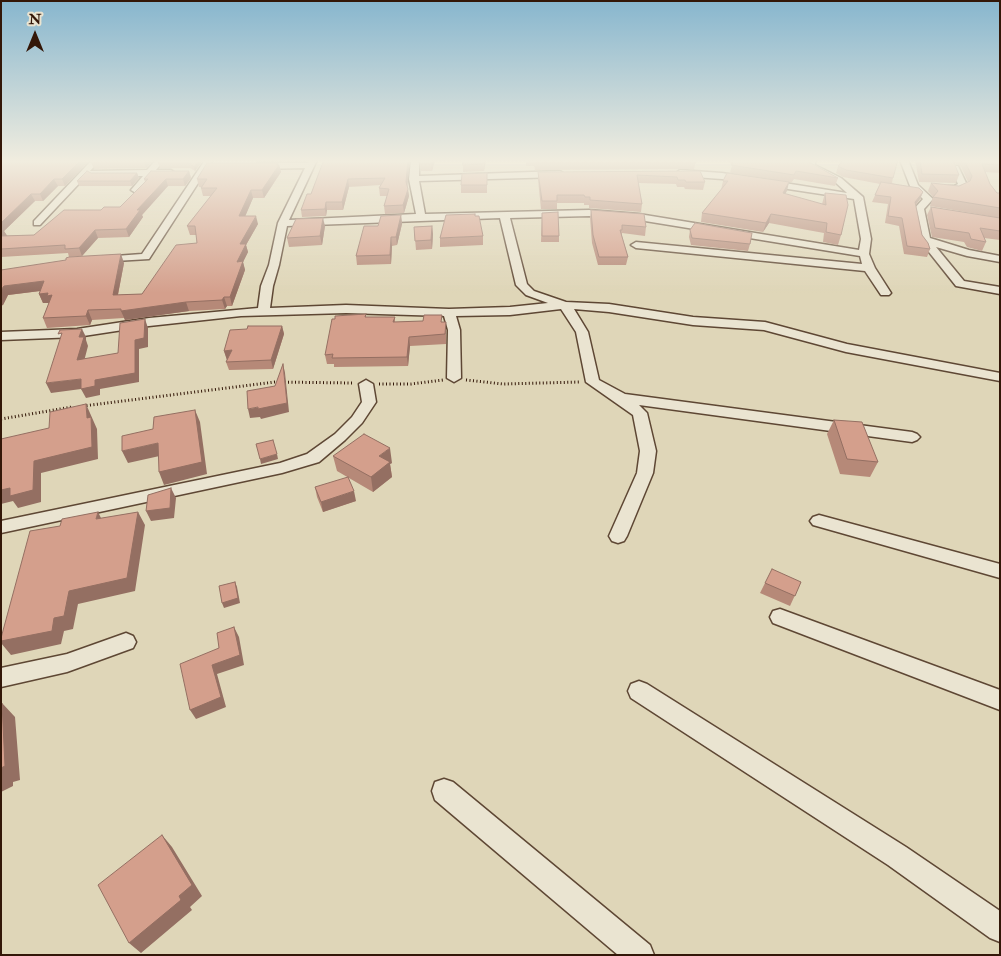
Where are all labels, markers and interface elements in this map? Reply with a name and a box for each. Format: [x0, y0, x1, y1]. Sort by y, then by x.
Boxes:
north arrow [10, 10, 60, 60]
text: N [29, 11, 41, 28]

